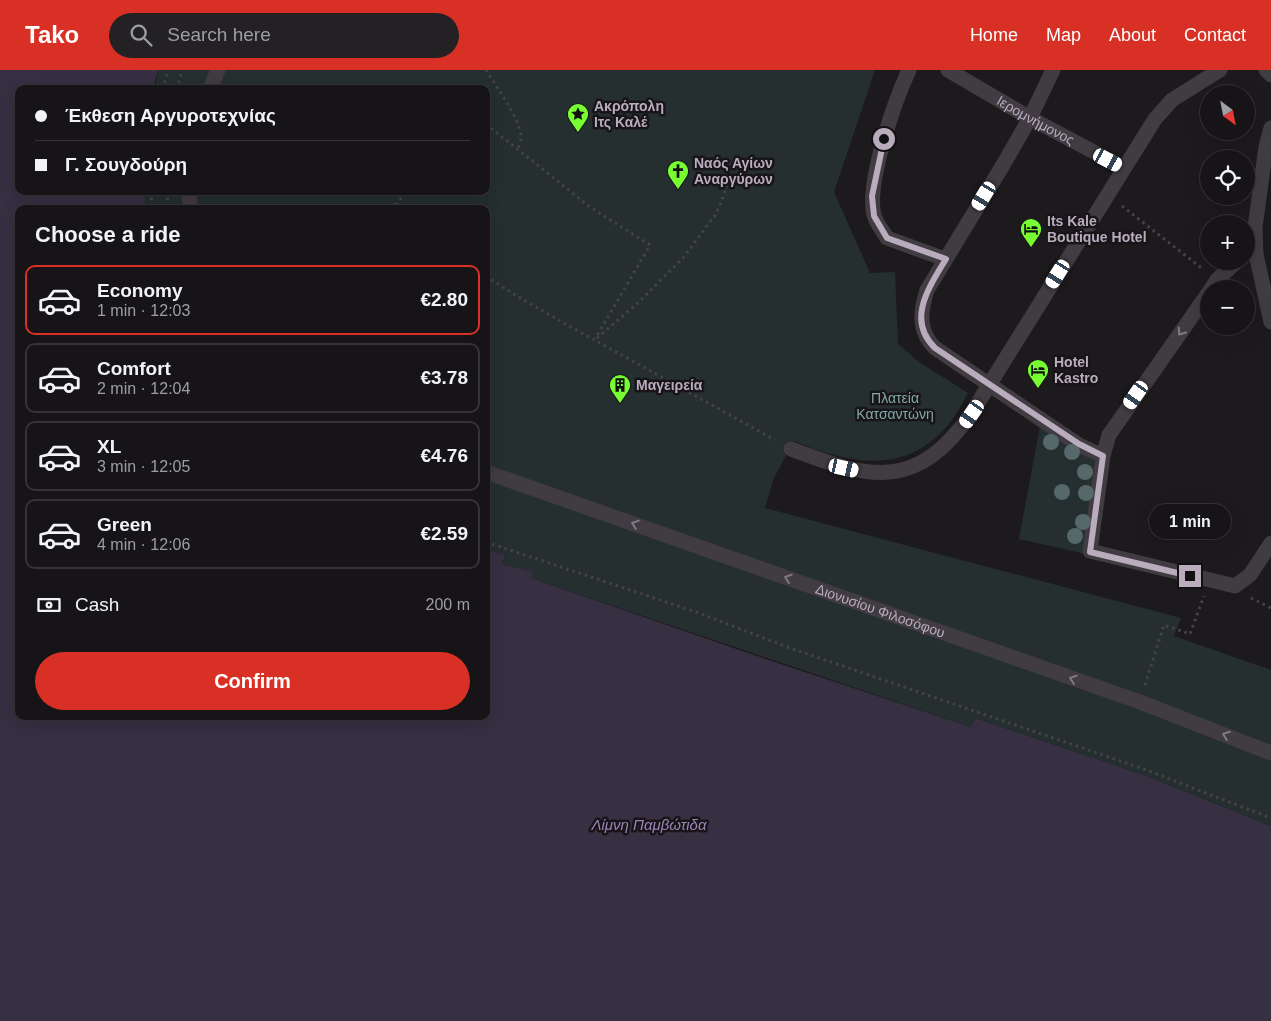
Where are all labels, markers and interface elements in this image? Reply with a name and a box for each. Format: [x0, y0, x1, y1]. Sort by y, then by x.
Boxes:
search box [109, 13, 459, 58]
text: Tako [25, 21, 79, 48]
icon: search [127, 21, 155, 49]
text: Search here [167, 24, 271, 45]
text: Home [970, 25, 1018, 45]
text: Map [1046, 25, 1081, 45]
text: About [1109, 25, 1156, 45]
text: Contact [1184, 25, 1246, 45]
north arrow [1200, 85, 1255, 140]
map controls [1200, 85, 1255, 335]
street label: Ιερομνήμονος [994, 92, 1077, 148]
place label: Ακρόπολη Ιτς Καλέ [594, 98, 664, 130]
place icon: Ακρόπολη Ιτς Καλέ [566, 102, 590, 133]
text: Έκθεση Αργυροτεχνίας [65, 105, 276, 126]
route start [873, 128, 895, 150]
car [1091, 146, 1124, 174]
button: locate [1200, 150, 1255, 205]
text: Γ. Σουγδούρη [65, 154, 187, 175]
place label: Ναός Αγίων Αναργύρων [694, 155, 773, 187]
church icon: Ναός Αγίων Αναργύρων [666, 159, 690, 190]
car [969, 179, 998, 213]
place label: Its Kale Boutique Hotel [1047, 213, 1147, 245]
button: + [1200, 215, 1255, 270]
hotel icon: Its Kale Boutique Hotel [1019, 217, 1043, 248]
text: Choose a ride [35, 222, 180, 247]
car [1043, 257, 1072, 291]
icon: car [37, 278, 82, 323]
text: Economy [97, 280, 183, 301]
button: − [1200, 280, 1255, 335]
text: €2.80 [420, 289, 468, 310]
text: 1 min · 12:03 [97, 302, 190, 319]
one-way arrow [1178, 326, 1187, 336]
place label: Hotel Kastro [1054, 354, 1098, 386]
icon: car [37, 356, 82, 401]
text: Comfort [97, 358, 171, 379]
hotel icon: Hotel Kastro [1026, 358, 1050, 389]
text: €3.78 [420, 367, 468, 388]
building icon: Μαγειρεία [608, 373, 632, 404]
place label: Μαγειρεία [636, 377, 703, 393]
car [1121, 378, 1150, 412]
text: 2 min · 12:04 [97, 380, 190, 397]
park label: Πλατεία Κατσαντώνη [856, 390, 934, 422]
car [957, 397, 986, 431]
icon: car [37, 434, 82, 479]
text: XL [97, 436, 121, 457]
text: €4.76 [420, 445, 468, 466]
car [827, 457, 860, 479]
text: 3 min · 12:05 [97, 458, 190, 475]
callout: 1 min [1149, 504, 1231, 538]
icon: car [37, 512, 82, 557]
text: 1 min [1169, 513, 1211, 530]
text: Green [97, 514, 152, 535]
one-way arrow [631, 520, 640, 530]
text: €2.59 [420, 523, 468, 544]
text: 4 min · 12:06 [97, 536, 190, 553]
route end [1179, 565, 1201, 587]
one-way arrow [784, 574, 793, 584]
street label: Διονυσίου Φιλοσόφου [814, 581, 947, 641]
icon: cash [35, 591, 63, 619]
text: Cash [75, 594, 119, 615]
text: 200 m [426, 596, 470, 613]
button: Confirm [35, 652, 470, 710]
one-way arrow [1069, 675, 1078, 685]
one-way arrow [1222, 731, 1230, 741]
water label: Λίμνη Παμβώτιδα [591, 816, 707, 833]

